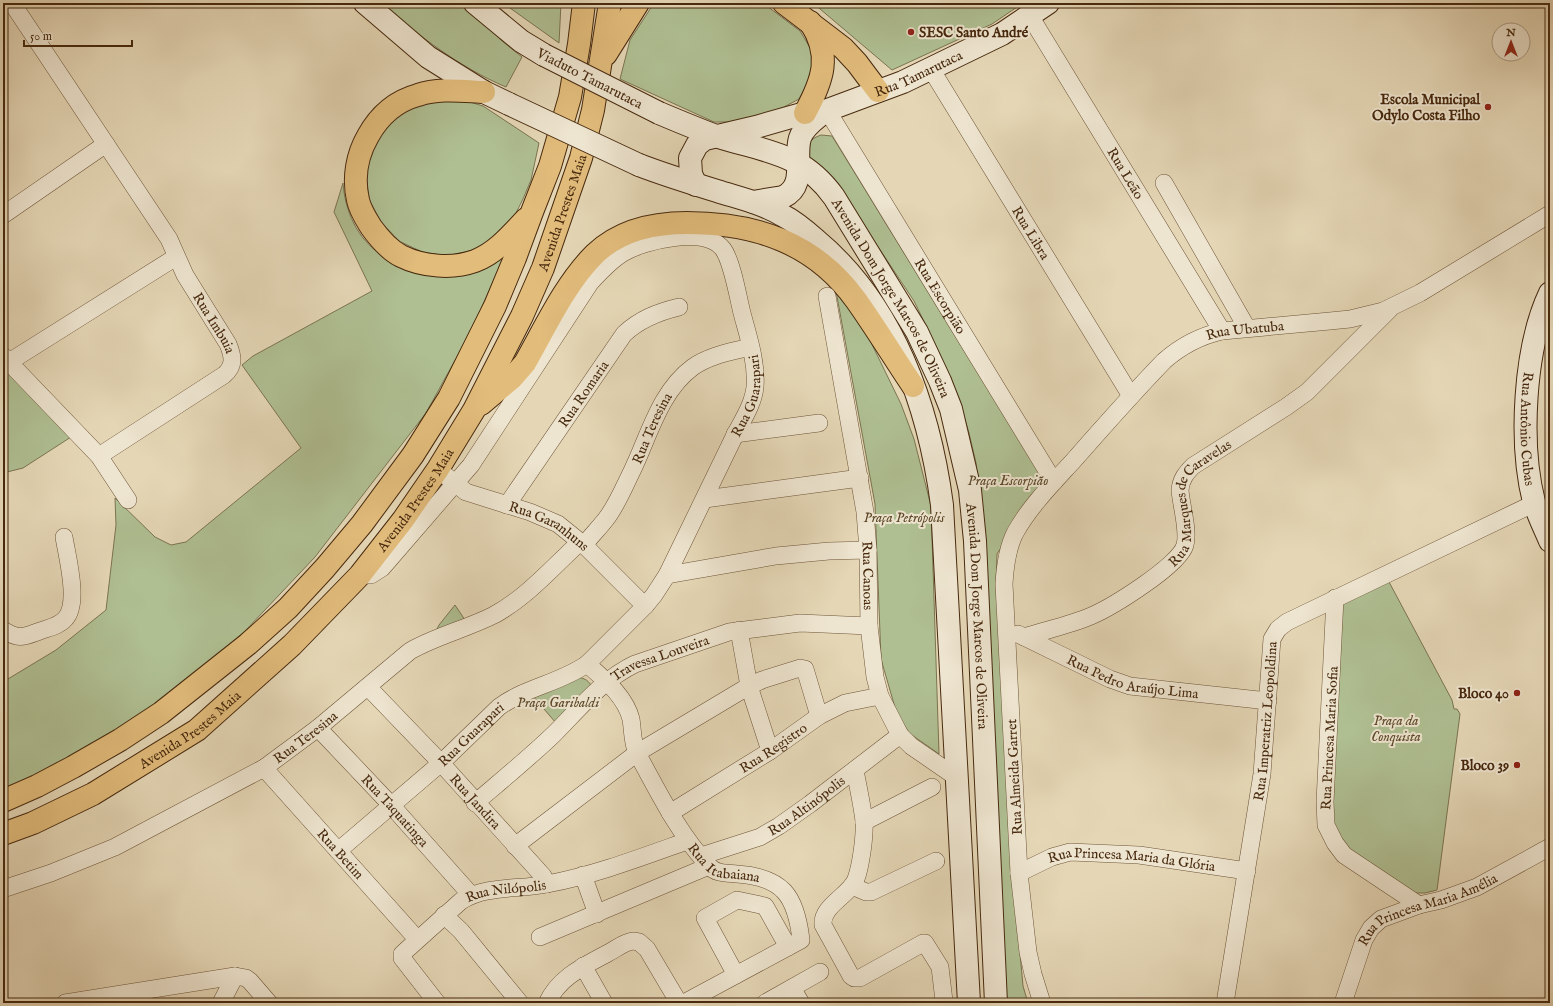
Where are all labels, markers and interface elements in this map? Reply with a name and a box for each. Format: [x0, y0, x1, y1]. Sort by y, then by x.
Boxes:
scale bar [24, 22, 132, 48]
north arrow [1491, 22, 1531, 62]
place label: SESC Santo André [919, 24, 1029, 42]
text: N [1505, 26, 1516, 40]
marker: SESC Santo André [906, 27, 916, 37]
text: 50 m [30, 29, 52, 44]
street label: Viaduto Tamarutaca [533, 44, 646, 114]
street label: Rua Tamarutaca [872, 46, 966, 102]
place label: Escola Municipal Odylo Costa Filho [1372, 91, 1481, 125]
marker: Escola Municipal Odylo Costa Filho [1483, 102, 1493, 112]
street label: Rua Leão [1102, 145, 1148, 203]
street label: Avenida Prestes Maia [534, 152, 592, 275]
street label: Avenida Dom Jorge Marcos de Oliveira [826, 194, 954, 401]
street label: Rua Libra [1007, 203, 1054, 264]
street label: Rua Escorpião [910, 256, 970, 338]
street label: Rua Imbuia [188, 289, 239, 357]
street label: Rua Ubatuba [1204, 317, 1286, 345]
street label: Rua Guarapari [728, 353, 765, 440]
street label: Rua Romaria [555, 357, 614, 431]
street label: Rua Antônio Cubas [1516, 371, 1538, 487]
street label: Rua Teresina [628, 389, 677, 467]
street label: Rua Marques de Caravelas [1165, 436, 1235, 571]
street label: Avenida Prestes Maia [373, 445, 459, 557]
park label: Praça Escorpião [968, 472, 1048, 490]
street label: Rua Garanhuns [506, 498, 593, 555]
street label: Avenida Dom Jorge Marcos de Oliveira [961, 501, 992, 731]
park label: Praça Petrópolis [863, 509, 946, 527]
street label: Rua Canoas [857, 540, 877, 610]
street label: Travessa Louveira [608, 631, 712, 686]
street label: Rua Imperatriz Leopoldina [1250, 640, 1282, 802]
street label: Rua Pedro Araújo Lima [1063, 651, 1200, 703]
street label: Rua Princesa Maria Sofia [1317, 665, 1343, 810]
place label: Bloco 40 [1458, 685, 1509, 703]
street label: Avenida Prestes Maia [135, 686, 246, 774]
marker: Bloco 40 [1512, 688, 1522, 698]
park label: Praça Garibaldi [517, 694, 600, 712]
street label: Rua Guarapari [435, 698, 508, 771]
street label: Rua Teresina [270, 707, 342, 768]
park label: Praça da Conquista [1371, 712, 1421, 746]
street label: Rua Almeida Garret [1003, 718, 1027, 836]
street label: Rua Registro [736, 719, 811, 778]
place label: Bloco 39 [1460, 757, 1509, 775]
marker: Bloco 39 [1512, 760, 1522, 770]
street label: Rua Taquatinga [357, 771, 433, 852]
street label: Rua Jandira [445, 771, 505, 834]
street label: Rua Altinópolis [765, 772, 849, 841]
street label: Rua Betim [313, 825, 367, 884]
street label: Rua Itabaiana [683, 840, 763, 887]
street label: Rua Princesa Maria da Glória [1046, 844, 1217, 876]
street label: Rua Princesa Maria Amélia [1354, 869, 1502, 950]
street label: Rua Nilópolis [463, 876, 548, 907]

